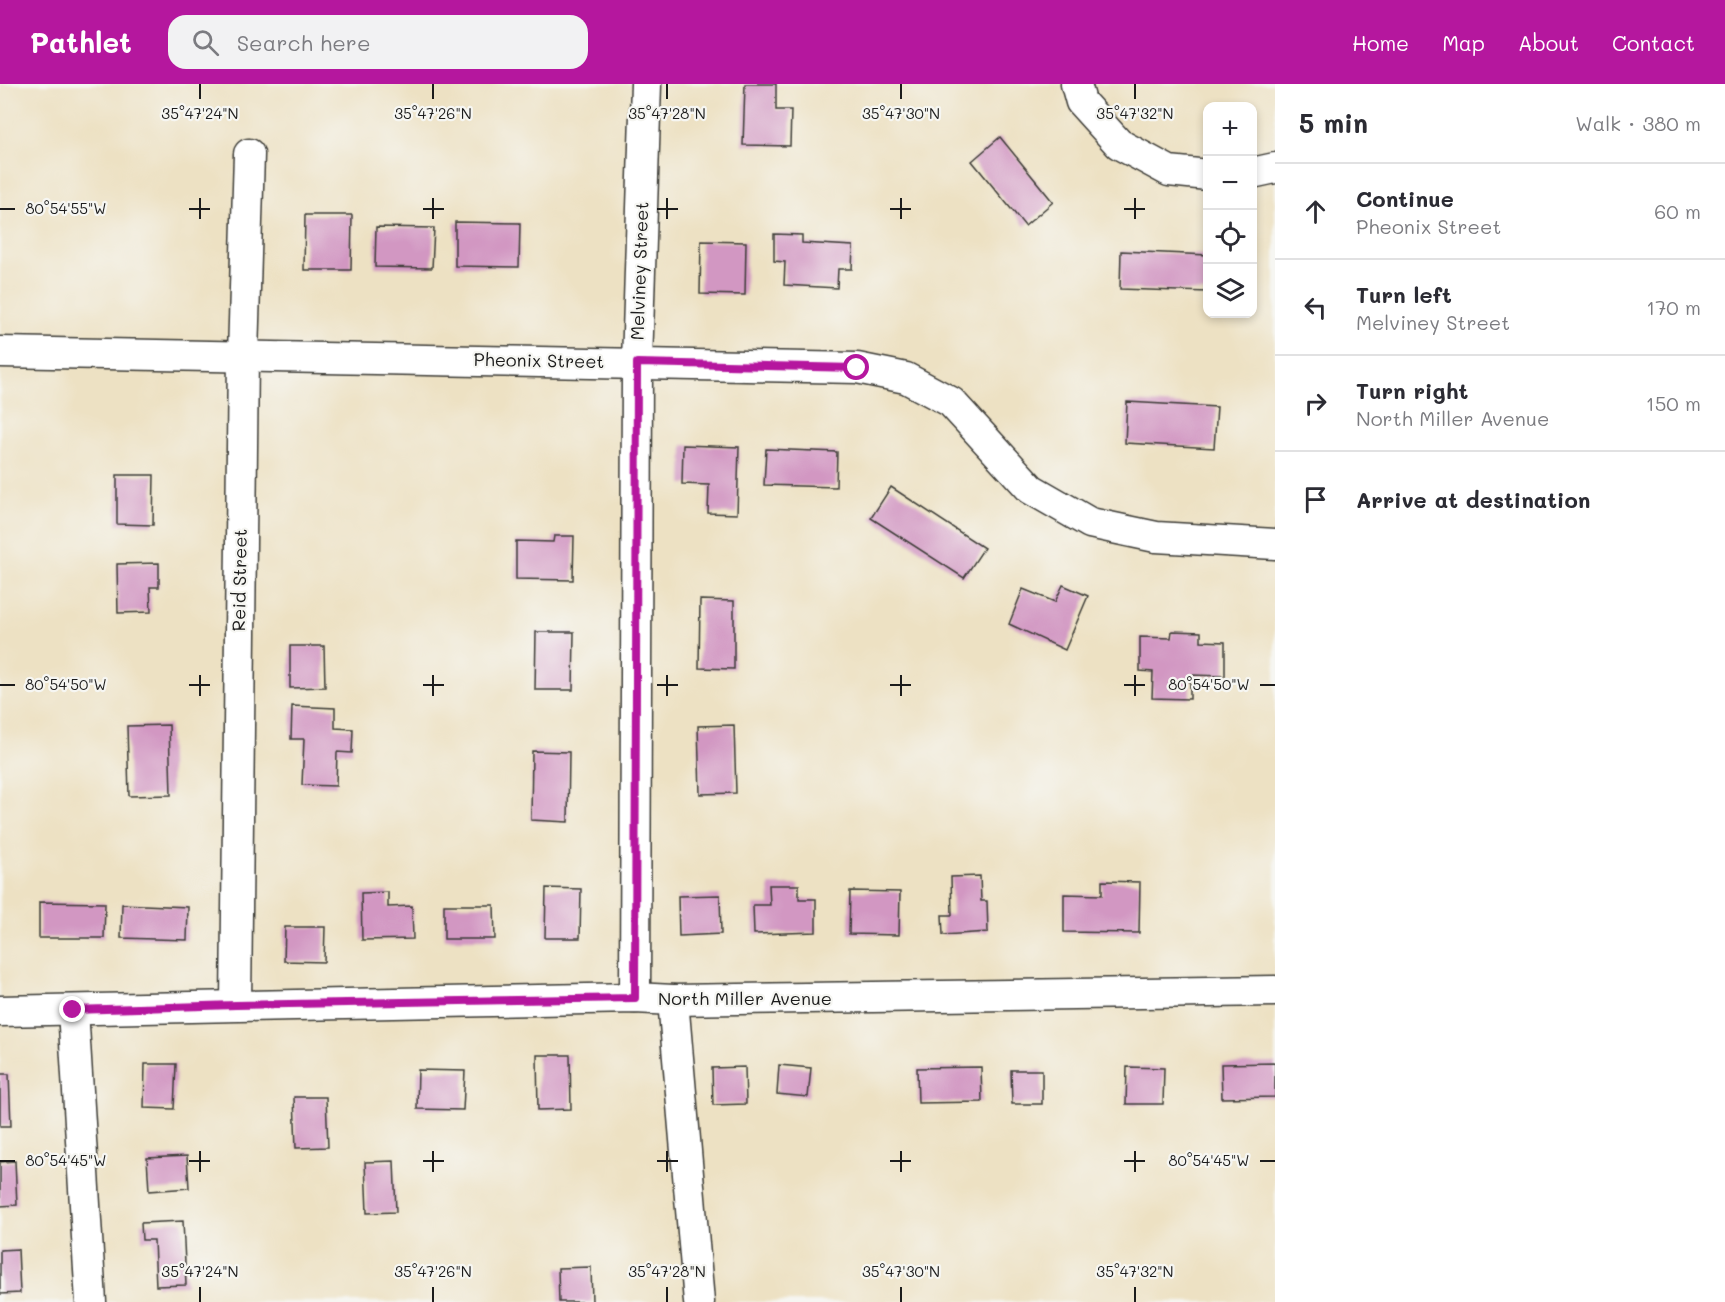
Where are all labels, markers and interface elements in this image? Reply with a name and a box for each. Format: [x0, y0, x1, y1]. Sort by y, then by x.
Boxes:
search box [168, 15, 588, 69]
text: Pathlet [30, 24, 132, 60]
icon: search [189, 26, 222, 59]
text: Search here [237, 28, 371, 57]
text: Home [1352, 29, 1409, 56]
text: Map [1442, 29, 1485, 56]
text: About [1518, 29, 1579, 56]
text: Contact [1612, 29, 1695, 56]
map controls [1203, 102, 1257, 318]
button: + [1203, 102, 1257, 156]
text: 35°47'24"N [161, 103, 239, 123]
text: 35°47'26"N [394, 103, 472, 123]
text: 35°47'28"N [628, 103, 706, 123]
text: 35°47'30"N [862, 103, 940, 123]
text: 35°47'32"N [1096, 103, 1174, 123]
text: 5 min [1299, 106, 1368, 140]
text: Walk · 380 m [1575, 110, 1701, 136]
button: − [1203, 156, 1257, 210]
text: Continue [1356, 184, 1454, 213]
icon: ahead [1299, 195, 1332, 228]
text: 80°54'55"W [26, 198, 106, 218]
text: 60 m [1654, 198, 1701, 224]
street label: Melviney Street [625, 201, 653, 341]
button: locate [1203, 210, 1257, 264]
text: Pheonix Street [1356, 213, 1501, 239]
button: layers [1203, 264, 1257, 318]
text: Turn left [1356, 280, 1452, 309]
icon: left [1299, 291, 1332, 324]
text: 170 m [1646, 294, 1701, 320]
text: Melviney Street [1356, 309, 1510, 335]
street label: Pheonix Street [473, 347, 605, 373]
route start [843, 354, 869, 380]
text: Turn right [1356, 376, 1468, 405]
icon: right [1299, 387, 1332, 420]
text: 150 m [1646, 390, 1701, 416]
text: North Miller Avenue [1356, 405, 1549, 431]
icon: arrive [1299, 483, 1332, 516]
text: Arrive at destination [1356, 485, 1591, 514]
street label: Reid Street [226, 528, 252, 632]
text: 80°54'50"W [25, 674, 107, 694]
text: 80°54'50"W [1168, 674, 1250, 694]
street label: North Miller Avenue [658, 986, 832, 1010]
route end [59, 996, 85, 1022]
text: 80°54'45"W [26, 1150, 107, 1170]
text: 80°54'45"W [1169, 1150, 1250, 1170]
text: 35°47'24"N [161, 1261, 239, 1281]
text: 35°47'26"N [394, 1261, 472, 1281]
text: 35°47'28"N [628, 1261, 706, 1281]
text: 35°47'30"N [862, 1261, 940, 1281]
text: 35°47'32"N [1096, 1261, 1174, 1281]

